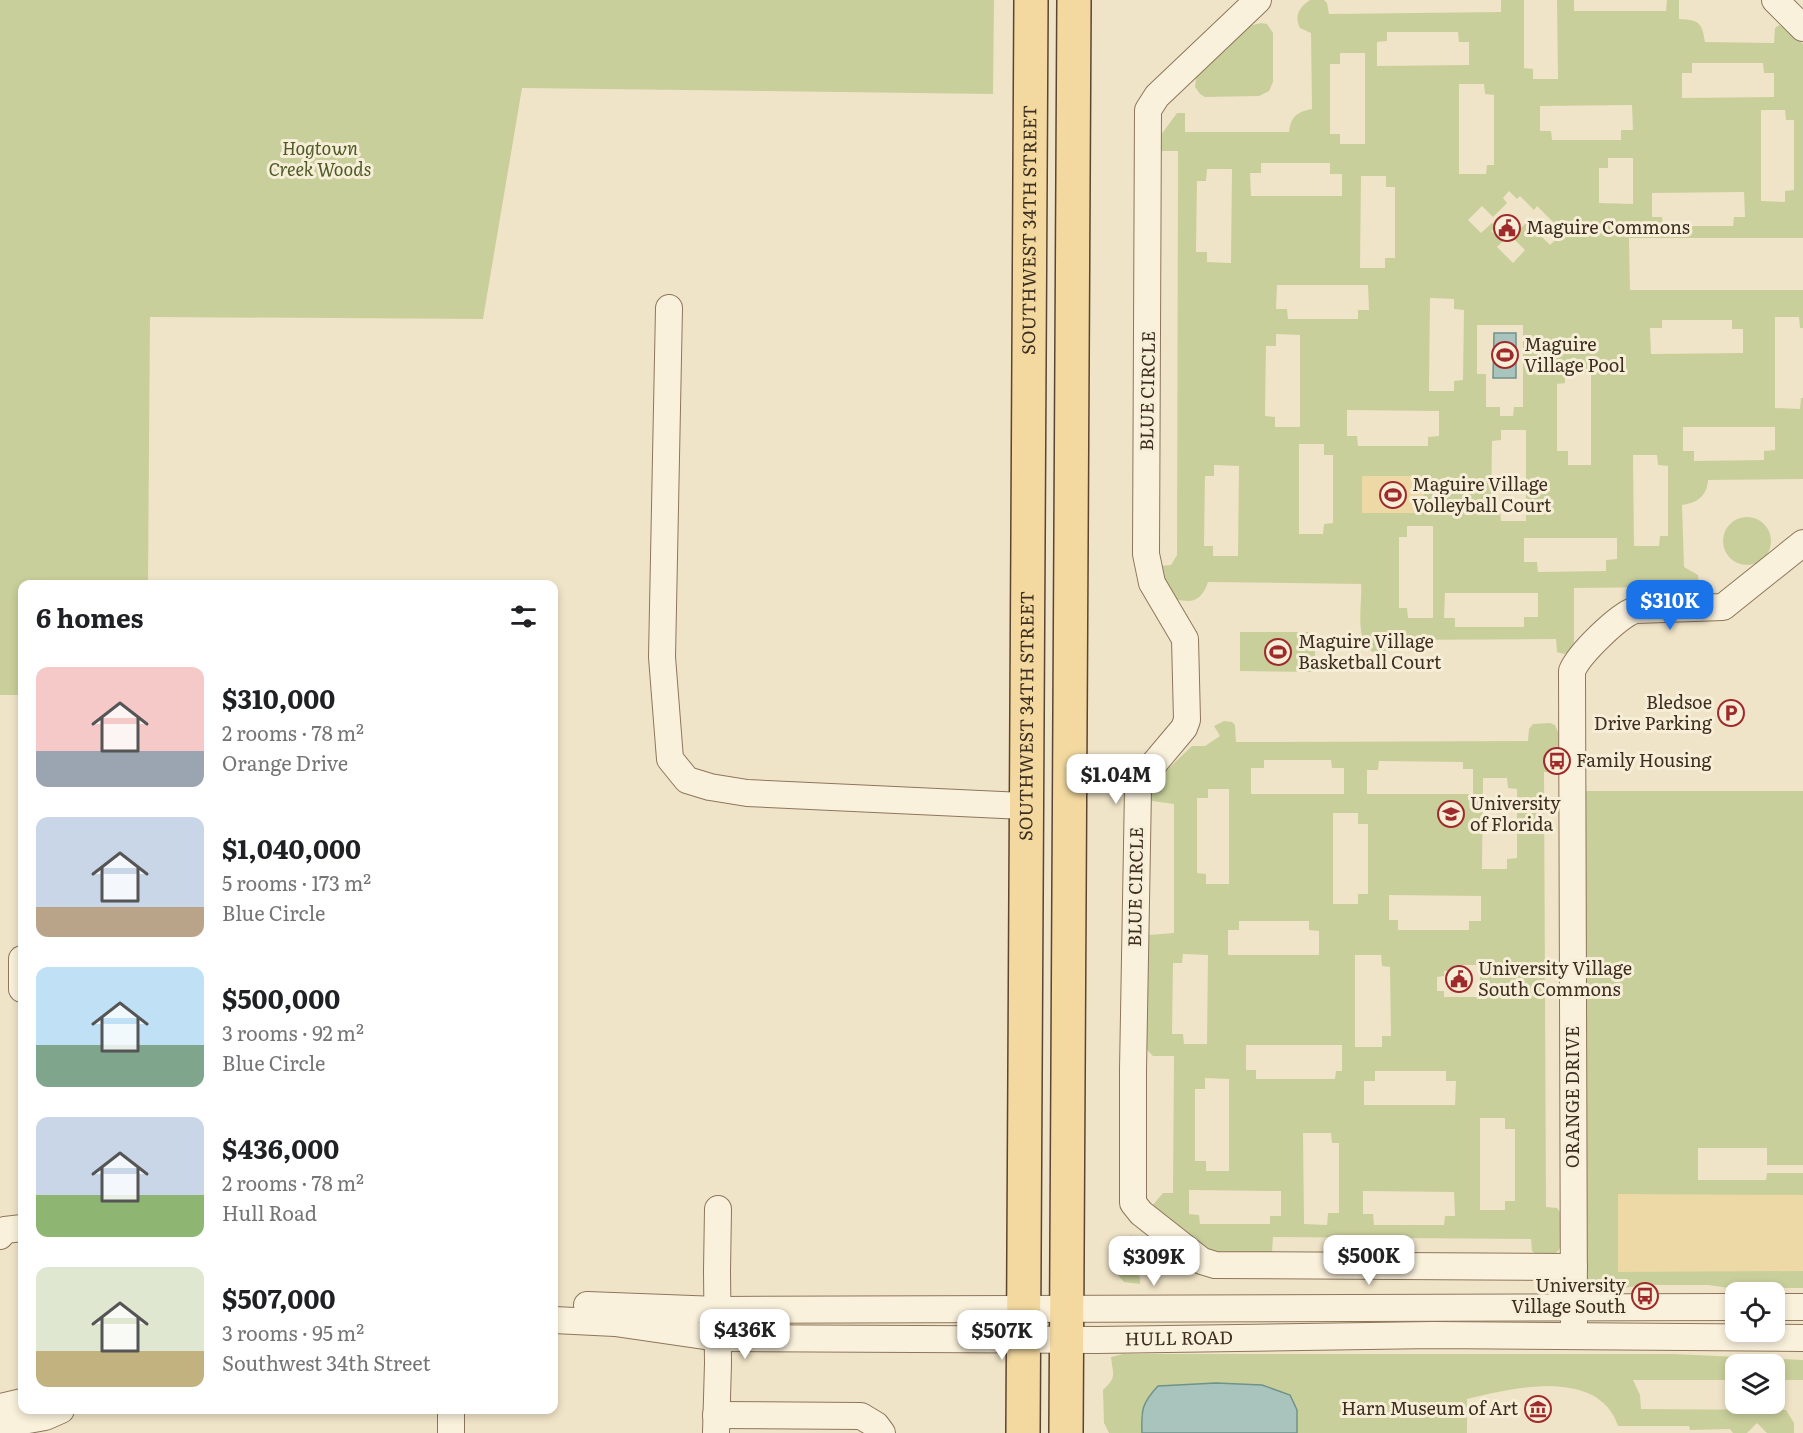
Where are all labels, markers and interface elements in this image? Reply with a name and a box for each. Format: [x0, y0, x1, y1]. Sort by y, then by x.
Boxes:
street label: SOUTHWEST 34TH STREET [1014, 105, 1042, 355]
park label: Hogtown Creek Woods [268, 134, 372, 182]
public building icon: Maguire Commons [1492, 213, 1522, 243]
place label: Maguire Commons [1526, 213, 1690, 240]
place label: Maguire Village Pool [1524, 330, 1625, 378]
street label: BLUE CIRCLE [1132, 331, 1161, 451]
sports icon: Maguire Village Pool [1490, 340, 1520, 370]
place label: Maguire Village Volleyball Court [1412, 470, 1552, 518]
sports icon: Maguire Village Volleyball Court [1378, 480, 1408, 510]
pin: $310K [1628, 580, 1712, 631]
text: $310K [1640, 584, 1700, 614]
street label: SOUTHWEST 34TH STREET [1011, 591, 1040, 841]
text: 6 homes [36, 597, 143, 636]
icon: filters [507, 600, 540, 633]
place label: Maguire Village Basketball Court [1298, 627, 1442, 675]
sports icon: Maguire Village Basketball Court [1263, 637, 1293, 667]
text: $310,000 [222, 678, 335, 717]
place label: Bledsoe Drive Parking [1594, 688, 1713, 736]
icon: home [84, 691, 156, 763]
parking icon: Bledsoe Drive Parking [1716, 698, 1746, 728]
text: 2 rooms · 78 m² [222, 717, 364, 747]
bus stop icon: Family Housing [1542, 746, 1572, 776]
place label: Family Housing [1576, 746, 1713, 773]
text: Orange Drive [222, 747, 348, 777]
pin: $1.04M [1067, 754, 1165, 805]
text: $1.04M [1081, 758, 1151, 788]
place label: University of Florida [1470, 789, 1561, 837]
school or university icon: University of Florida [1436, 799, 1466, 829]
street label: BLUE CIRCLE [1120, 827, 1149, 947]
text: $1,040,000 [222, 828, 361, 867]
icon: home [84, 841, 156, 913]
text: 5 rooms · 173 m² [222, 867, 371, 897]
text: Blue Circle [222, 897, 325, 927]
place label: University Village South Commons [1478, 954, 1632, 1002]
public building icon: University Village South Commons [1444, 964, 1474, 994]
text: $500,000 [222, 978, 340, 1017]
icon: home [84, 991, 156, 1063]
text: 3 rooms · 92 m² [222, 1017, 364, 1047]
street label: ORANGE DRIVE [1558, 1026, 1585, 1168]
text: Blue Circle [222, 1047, 325, 1077]
text: $436,000 [222, 1128, 339, 1167]
icon: home [84, 1141, 156, 1213]
text: 2 rooms · 78 m² [222, 1167, 364, 1197]
text: Hull Road [222, 1197, 317, 1227]
pin: $500K [1327, 1235, 1411, 1286]
pin: $309K [1112, 1236, 1196, 1287]
text: $500K [1337, 1239, 1401, 1269]
text: $309K [1123, 1240, 1185, 1270]
place label: University Village South [1511, 1271, 1627, 1319]
text: $507,000 [222, 1278, 335, 1317]
bus stop icon: University Village South [1630, 1281, 1660, 1311]
map controls [1725, 1282, 1785, 1414]
button: locate [1725, 1282, 1785, 1342]
icon: home [84, 1291, 156, 1363]
pin: $436K [703, 1309, 787, 1360]
pin: $507K [960, 1310, 1044, 1361]
text: $436K [714, 1313, 776, 1343]
text: $507K [971, 1314, 1033, 1344]
text: 3 rooms · 95 m² [222, 1317, 364, 1347]
street label: HULL ROAD [1124, 1323, 1233, 1352]
text: Southwest 34th Street [222, 1347, 430, 1377]
button: layers [1725, 1354, 1785, 1414]
place label: Harn Museum of Art [1341, 1394, 1519, 1421]
museum icon: Harn Museum of Art [1523, 1394, 1553, 1424]

